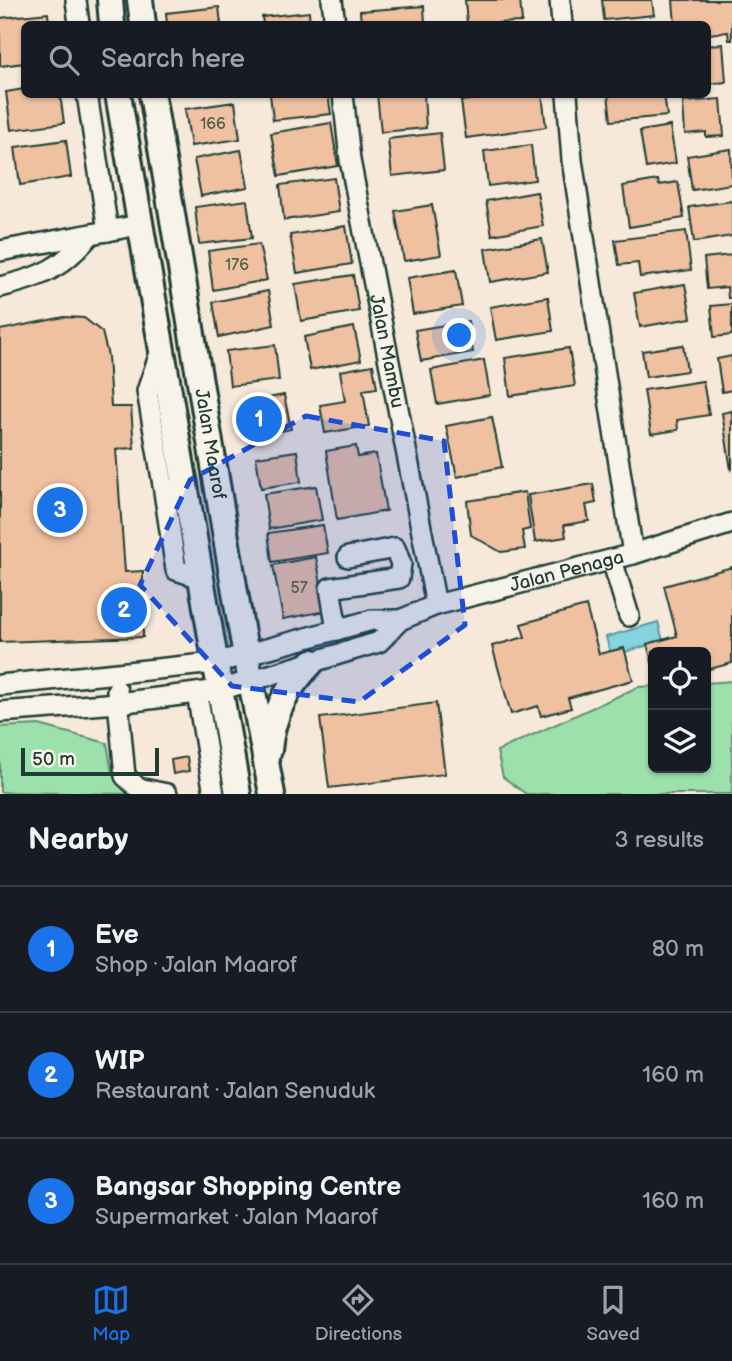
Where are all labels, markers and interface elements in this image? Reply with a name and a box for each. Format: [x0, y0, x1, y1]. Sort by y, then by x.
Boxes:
search box [21, 21, 711, 98]
icon: search [45, 41, 83, 79]
text: Search here [101, 44, 245, 75]
house number: 166 [200, 115, 226, 134]
house number: 176 [225, 256, 249, 275]
street label: Jalan Mambu [365, 292, 409, 410]
your location [442, 318, 476, 352]
street label: Jalan Maarof [190, 387, 231, 501]
pin: 1 [236, 393, 282, 445]
pin: 3 [37, 484, 83, 536]
street label: Jalan Penaga [507, 545, 626, 597]
house number: 57 [290, 579, 308, 598]
pin: 2 [101, 584, 147, 636]
map controls [648, 647, 711, 773]
button: locate [648, 647, 711, 710]
button: layers [648, 710, 711, 773]
scale bar [21, 745, 159, 777]
text: 50 m [32, 748, 75, 771]
text: Nearby [28, 822, 128, 858]
text: 3 results [615, 826, 704, 854]
text: Eve [95, 920, 139, 951]
text: 1 [46, 935, 56, 963]
text: 80 m [652, 935, 704, 963]
text: Shop · Jalan Maarof [95, 951, 297, 979]
text: WIP [95, 1046, 144, 1077]
text: 2 [44, 1061, 58, 1089]
text: 160 m [642, 1061, 704, 1089]
text: Restaurant · Jalan Senuduk [95, 1077, 375, 1105]
text: Bangsar Shopping Centre [95, 1172, 401, 1203]
text: 3 [44, 1187, 58, 1215]
text: 160 m [642, 1187, 704, 1215]
text: Supermarket · Jalan Maarof [95, 1203, 378, 1231]
tab: Map [92, 1281, 130, 1346]
tab: Directions [315, 1281, 402, 1346]
tab: Saved [586, 1281, 640, 1346]

